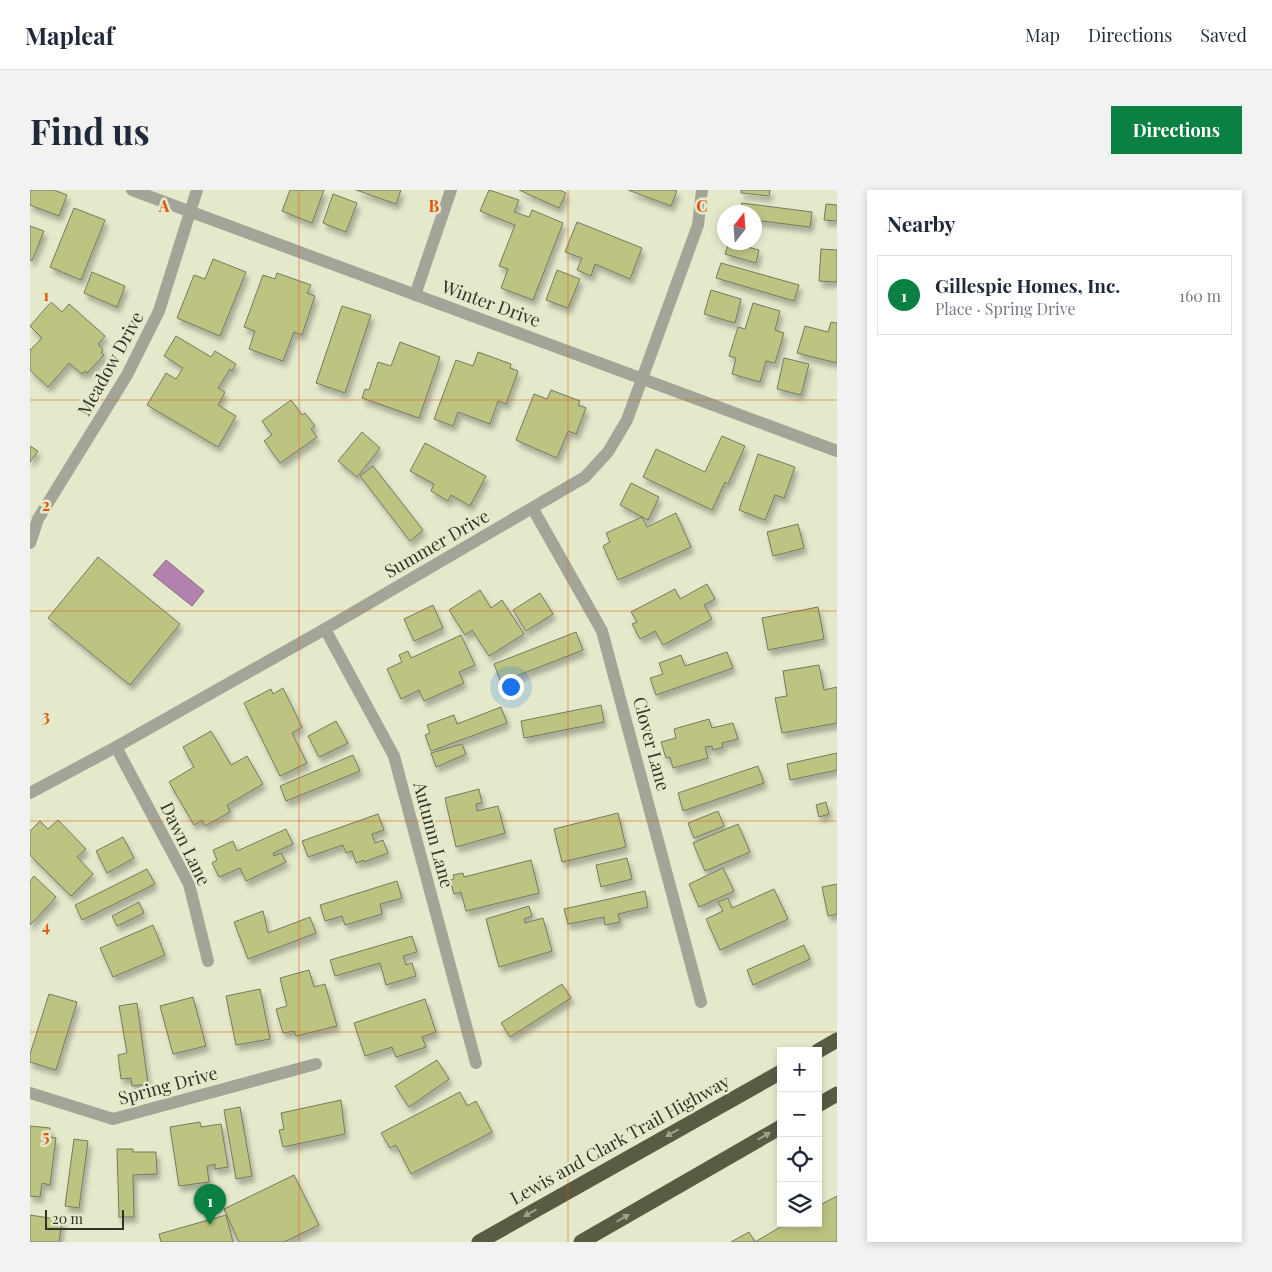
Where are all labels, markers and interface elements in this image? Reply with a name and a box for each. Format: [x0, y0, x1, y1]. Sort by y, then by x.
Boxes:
text: Mapleaf [25, 19, 114, 51]
text: Map [1025, 23, 1060, 47]
text: Directions [1088, 23, 1172, 47]
text: Saved [1200, 23, 1247, 47]
button: Directions [1111, 106, 1242, 154]
text: Find us [30, 107, 150, 154]
text: A [158, 195, 170, 216]
text: B [429, 195, 440, 216]
text: C [696, 195, 708, 216]
north arrow [717, 205, 762, 250]
text: Nearby [887, 209, 956, 237]
text: Gillespie Homes, Inc. [935, 272, 1121, 298]
street label: Winter Drive [438, 274, 544, 332]
text: 1 [43, 284, 49, 305]
text: 1 [901, 285, 907, 306]
text: 160 m [1179, 285, 1221, 306]
text: Place · Spring Drive [935, 298, 1076, 319]
street label: Meadow Drive [72, 307, 149, 420]
text: 2 [42, 494, 50, 515]
street label: Summer Drive [380, 503, 493, 583]
your location [498, 674, 524, 700]
street label: Clover Lane [628, 694, 676, 793]
text: 3 [42, 705, 50, 726]
street label: Autumn Lane [408, 778, 460, 890]
street label: Dawn Lane [155, 798, 216, 889]
text: 4 [42, 915, 50, 936]
map controls [777, 1047, 822, 1227]
button: + [777, 1047, 822, 1092]
street label: Spring Drive [115, 1060, 220, 1110]
street label: Lewis and Clark Trail Highway [506, 1069, 734, 1210]
button: − [777, 1092, 822, 1137]
text: 5 [42, 1125, 50, 1146]
one-way arrow [664, 1129, 679, 1137]
one-way arrow [757, 1132, 770, 1141]
button: locate [777, 1137, 822, 1182]
button: layers [777, 1182, 822, 1227]
pin: 1 [194, 1184, 226, 1225]
scale bar [45, 1207, 124, 1230]
one-way arrow [524, 1208, 537, 1217]
text: 20 m [52, 1209, 83, 1228]
one-way arrow [617, 1213, 630, 1222]

